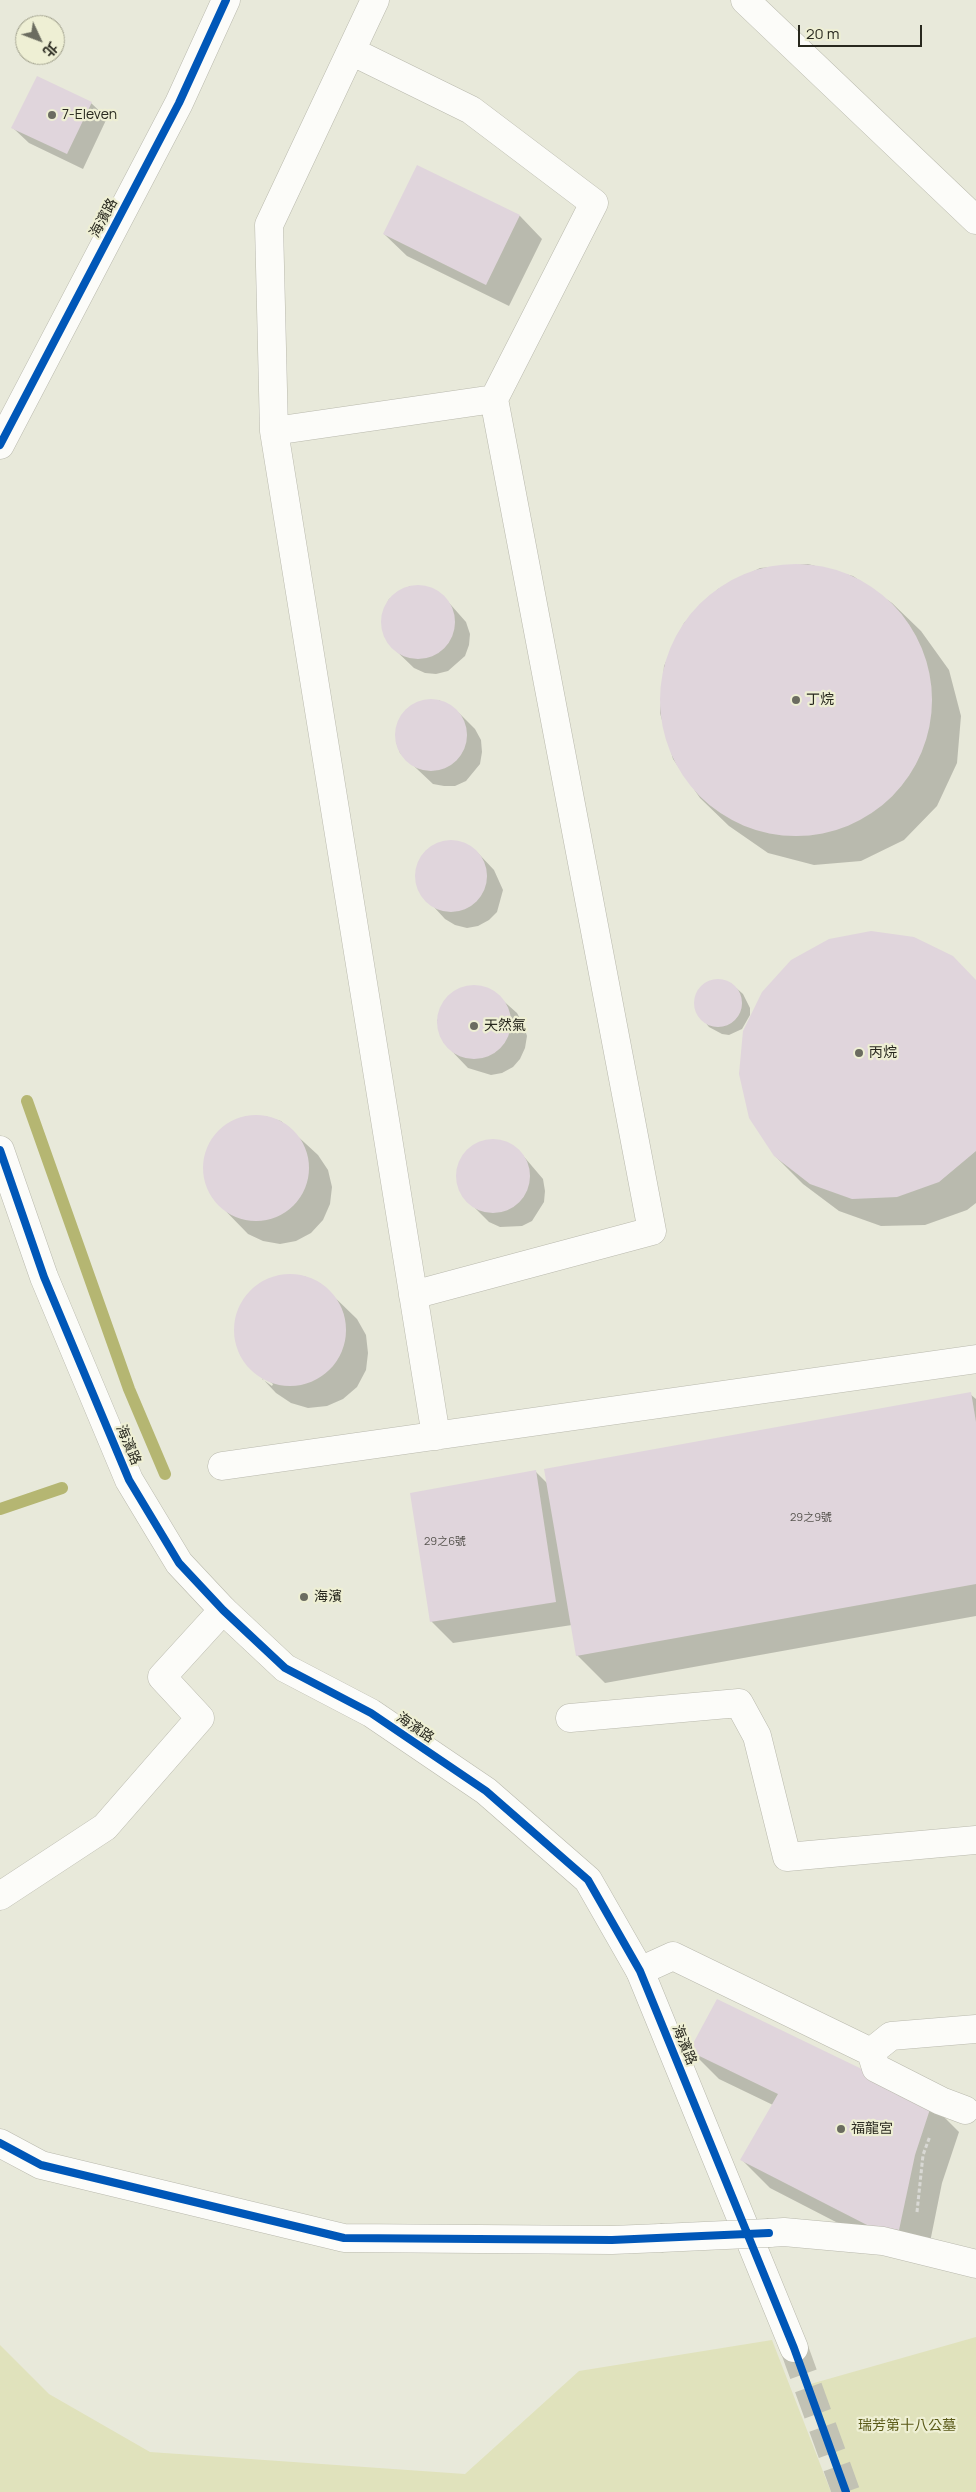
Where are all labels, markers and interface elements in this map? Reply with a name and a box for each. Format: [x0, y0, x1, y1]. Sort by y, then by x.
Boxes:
north arrow [15, 15, 65, 65]
scale bar [801, 15, 925, 47]
text: 20 m [806, 23, 839, 44]
text: 北 [39, 38, 62, 61]
place label: 7-Eleven [62, 107, 117, 123]
marker: 7-Eleven [46, 109, 58, 121]
street label: 海濱路 [87, 196, 121, 240]
place label: 丁烷 [806, 692, 834, 708]
marker: 丁烷 [790, 694, 802, 706]
place label: 天然氣 [484, 1018, 526, 1034]
marker: 天然氣 [468, 1020, 480, 1032]
place label: 丙烷 [869, 1045, 897, 1061]
marker: 丙烷 [853, 1047, 865, 1059]
street label: 海濱路 [112, 1422, 144, 1468]
house number: 29之9號 [790, 1511, 832, 1525]
house number: 29之6號 [424, 1535, 466, 1549]
place label: 海濱 [314, 1589, 342, 1605]
marker: 海濱 [298, 1591, 310, 1603]
street label: 海濱路 [393, 1709, 437, 1747]
street label: 海濱路 [668, 2022, 700, 2068]
place label: 福龍宮 [851, 2121, 893, 2137]
marker: 福龍宮 [835, 2123, 847, 2135]
park label: 瑞芳第十八公墓 [858, 2418, 956, 2434]

